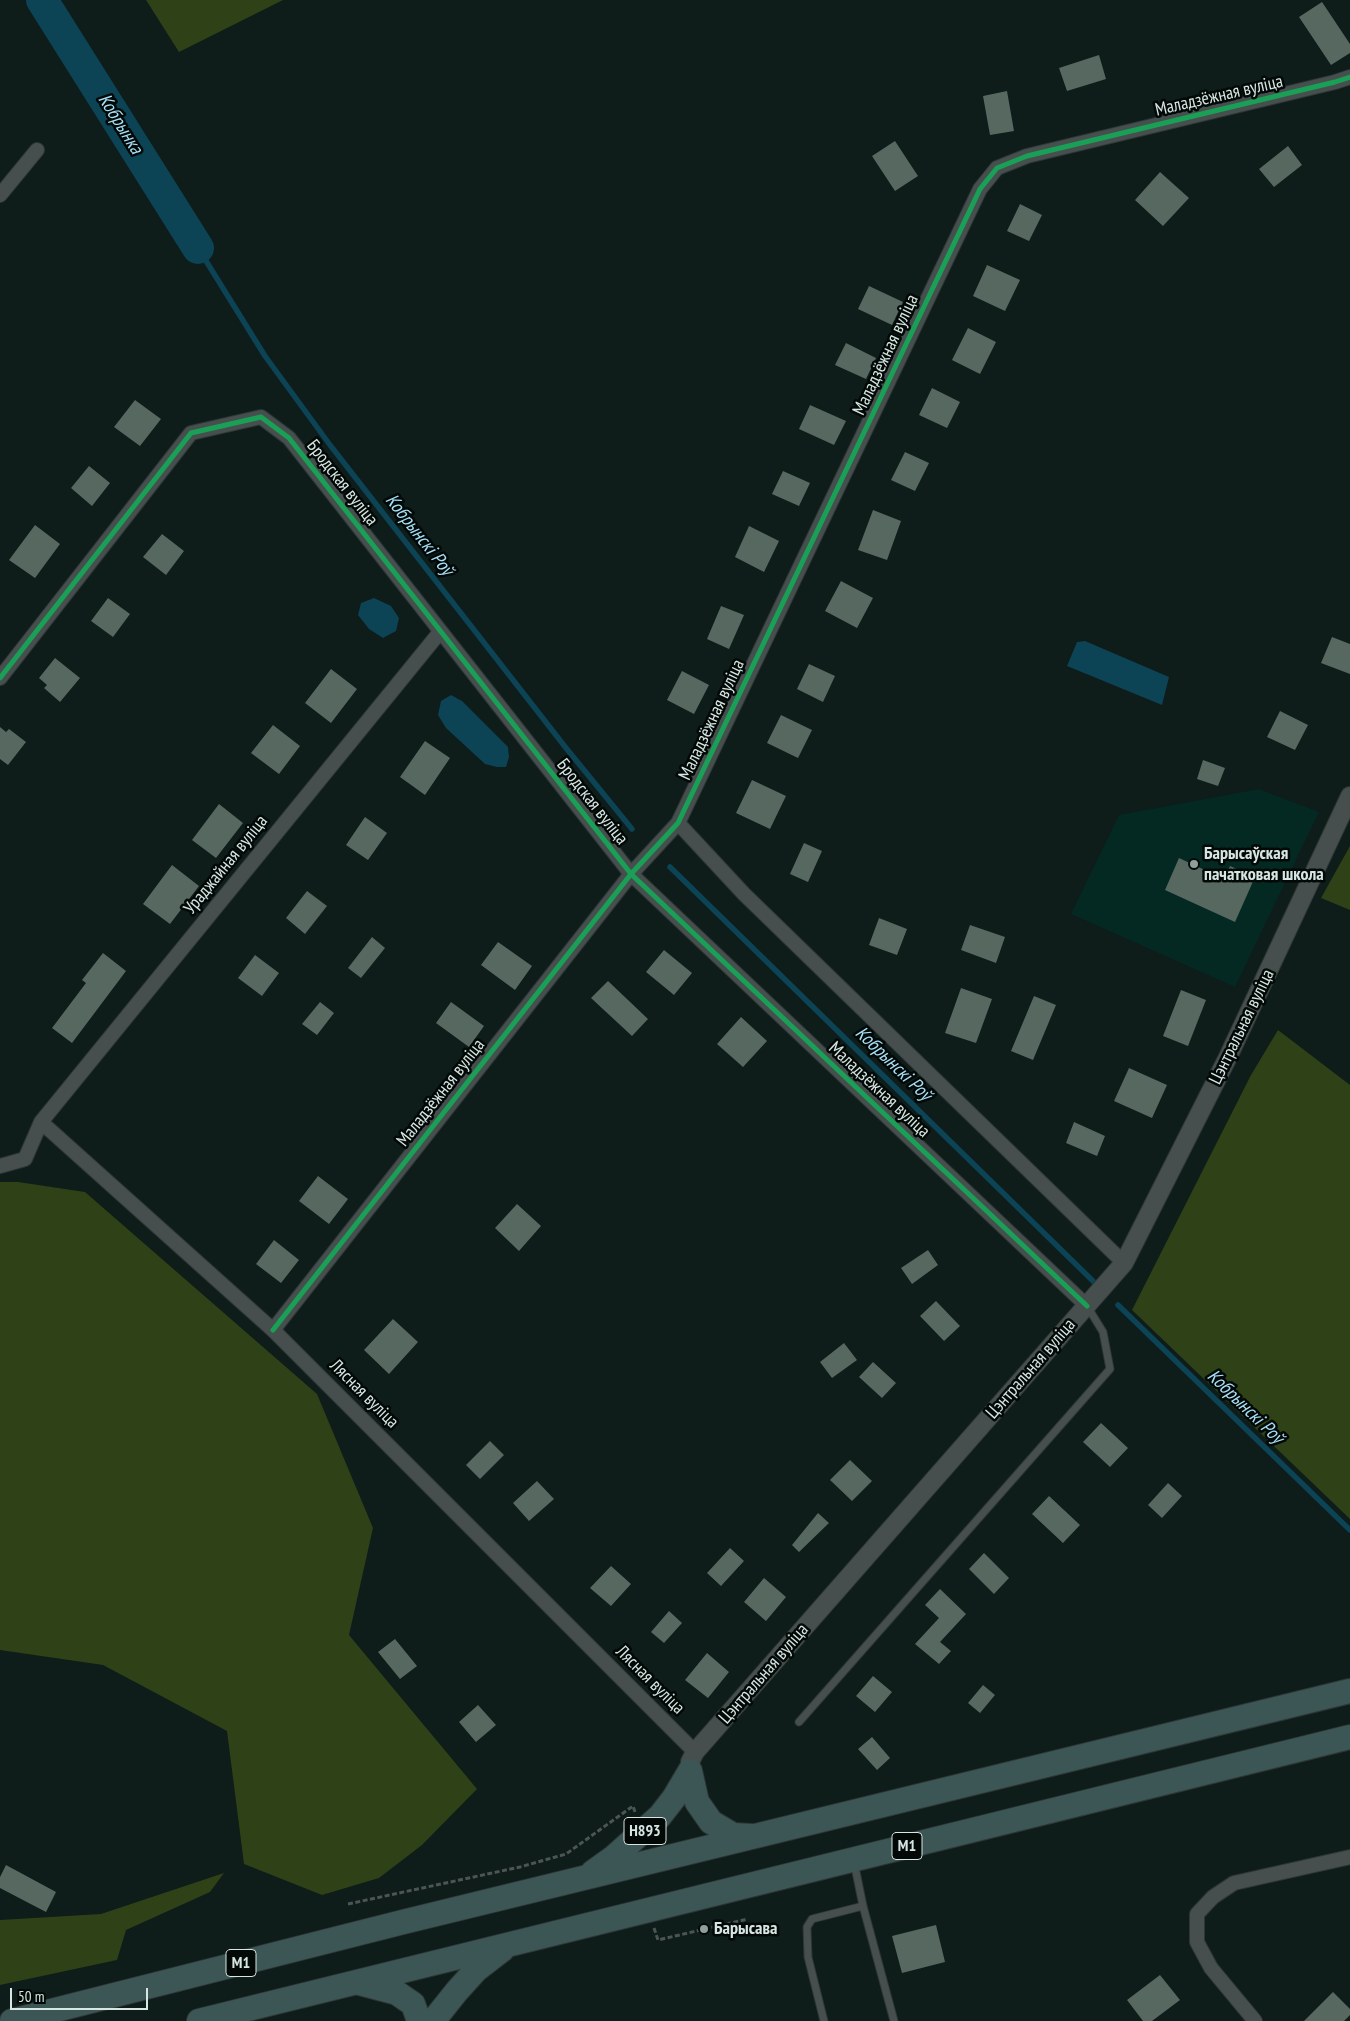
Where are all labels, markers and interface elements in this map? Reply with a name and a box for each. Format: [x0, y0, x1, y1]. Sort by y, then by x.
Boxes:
street label: Маладзёжная вуліца [1153, 71, 1285, 121]
water label: Кобрынка [93, 90, 147, 158]
street label: Маладзёжная вуліца [849, 291, 923, 419]
street label: Бродская вуліца [302, 436, 382, 530]
water label: Кобрынскі Роў [380, 490, 458, 580]
street label: Маладзёжная вуліца [675, 656, 749, 784]
street label: Бродская вуліца [552, 755, 632, 849]
street label: Ураджайная вуліца [180, 811, 272, 919]
place label: Барысаўская пачатковая школа [1204, 843, 1324, 886]
marker: Барысаўская пачатковая школа [1188, 858, 1200, 870]
street label: Цэнтральная вуліца [1205, 966, 1279, 1088]
water label: Кобрынскі Роў [850, 1022, 936, 1106]
street label: Маладзёжная вуліца [392, 1035, 490, 1151]
street label: Маладзёжная вуліца [824, 1038, 934, 1142]
street label: Цэнтральная вуліца [982, 1315, 1080, 1423]
street label: Лясная вуліца [325, 1355, 403, 1433]
water label: Кобрынскі Роў [1202, 1365, 1288, 1449]
street label: Цэнтральная вуліца [715, 1620, 813, 1728]
street label: Лясная вуліца [611, 1641, 689, 1719]
road number: Н893 [624, 1818, 666, 1844]
road number: М1 [892, 1832, 922, 1860]
place label: Барысава [714, 1918, 777, 1940]
marker: Барысава [698, 1923, 710, 1935]
road number: М1 [226, 1950, 256, 1976]
scale bar [12, 1978, 150, 2010]
text: 50 m [18, 1987, 44, 2006]

